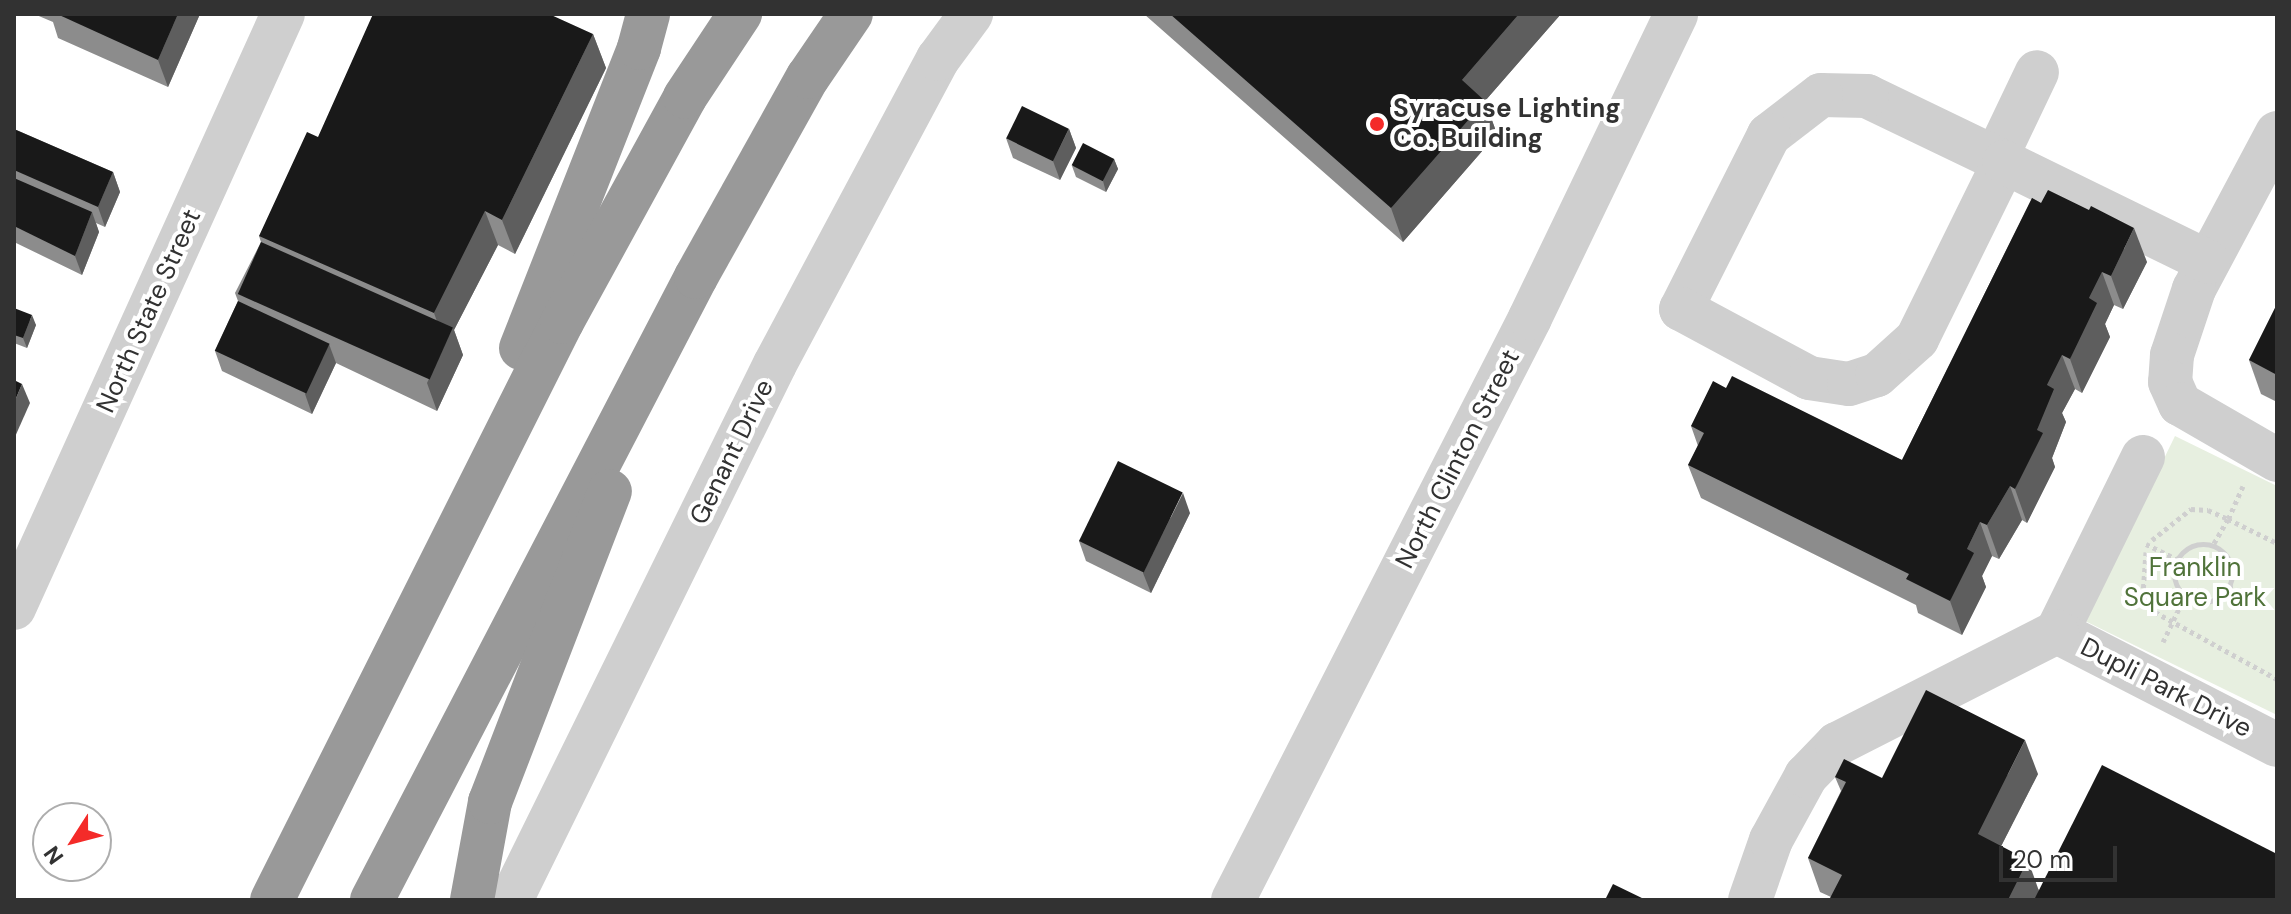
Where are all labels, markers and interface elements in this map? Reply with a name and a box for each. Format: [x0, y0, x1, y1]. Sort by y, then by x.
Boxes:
place label: Syracuse Lighting Co. Building [1393, 93, 1621, 154]
marker: Syracuse Lighting Co. Building [1368, 115, 1386, 133]
street label: North State Street [90, 204, 208, 418]
street label: North Clinton Street [1389, 344, 1527, 574]
street label: Genant Drive [684, 375, 780, 529]
park label: Franklin Square Park [2124, 552, 2266, 614]
street label: Dupli Park Drive [2075, 631, 2257, 745]
north arrow [32, 802, 112, 882]
scale bar [2003, 830, 2121, 880]
text: N [37, 840, 70, 870]
text: 20 m [2013, 844, 2071, 875]

